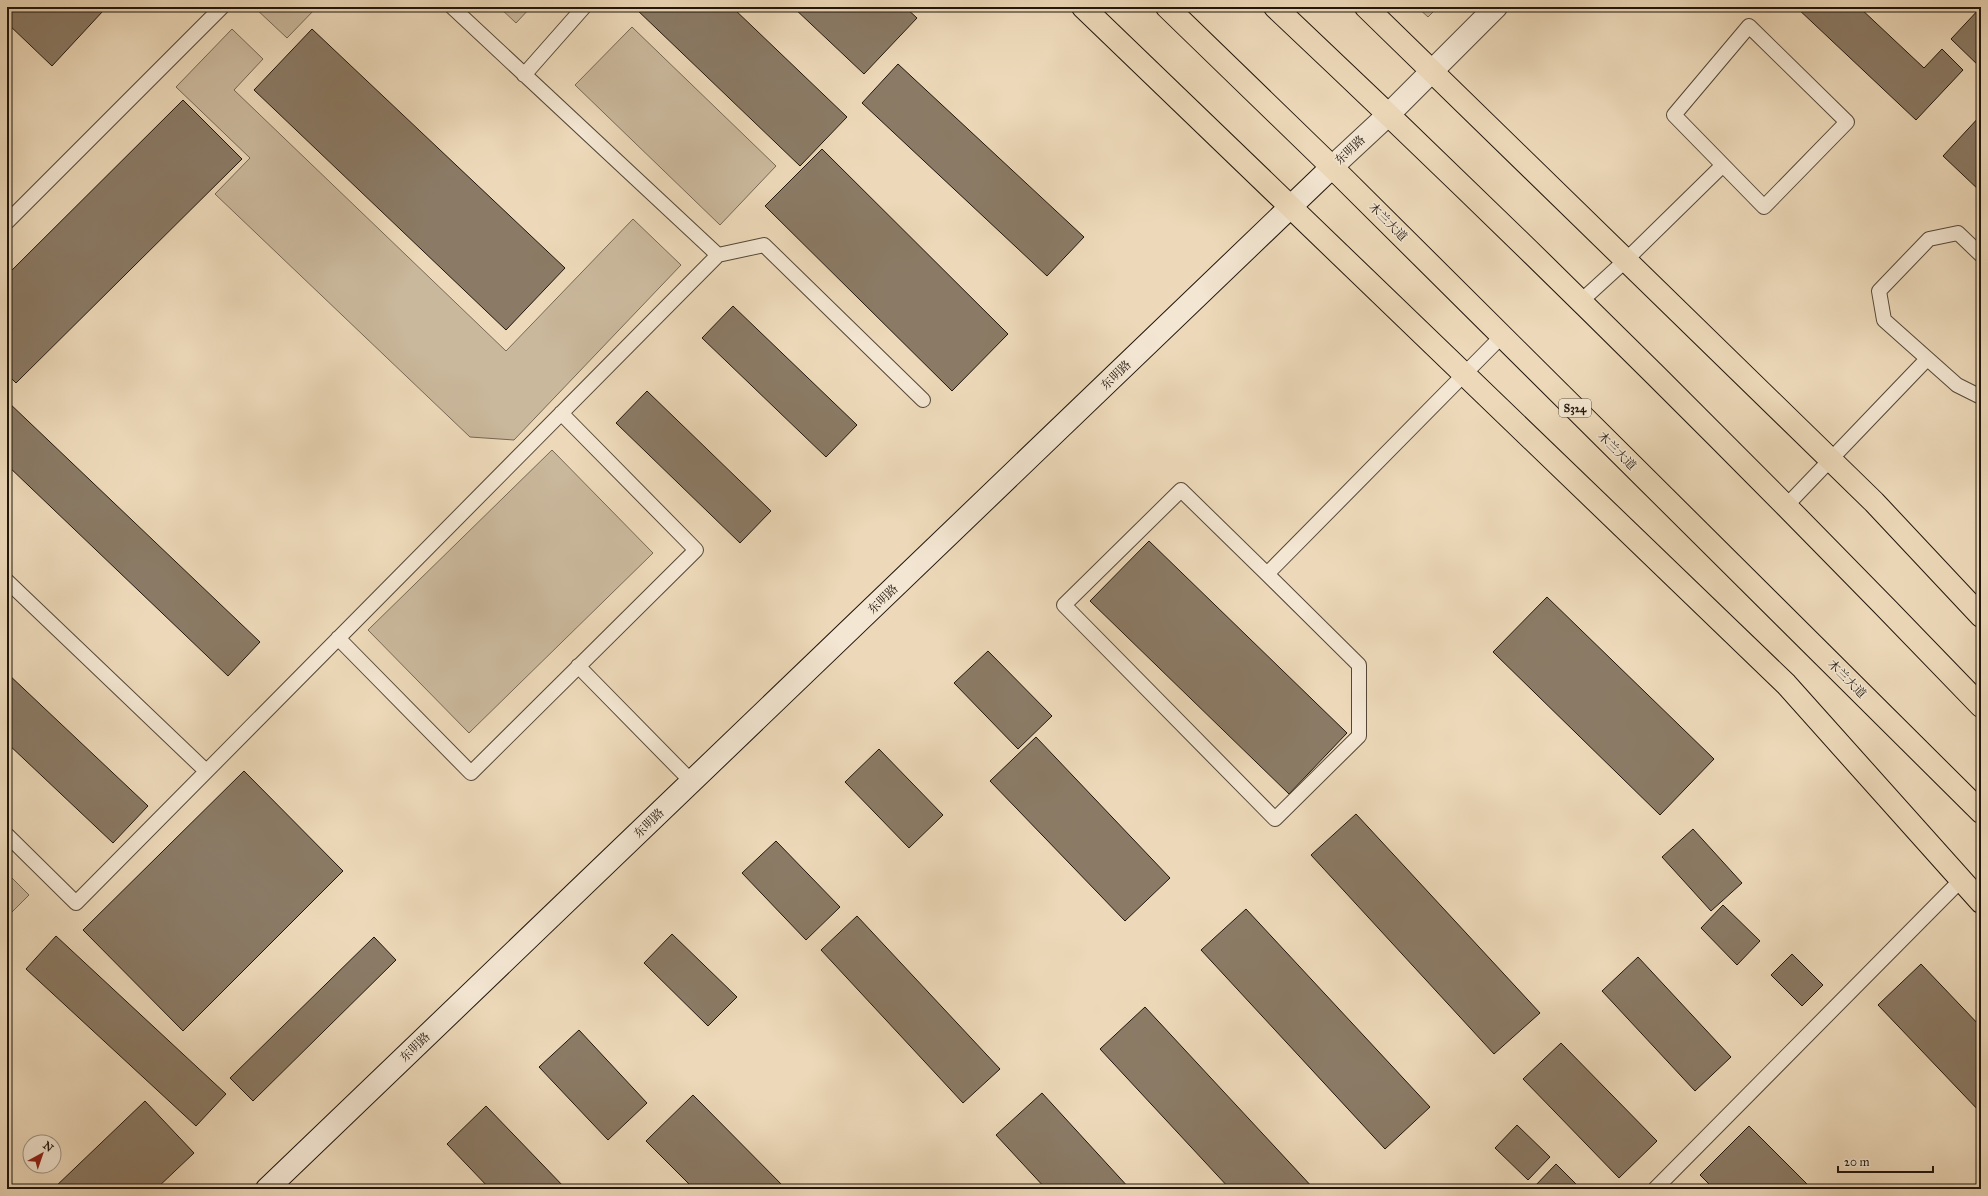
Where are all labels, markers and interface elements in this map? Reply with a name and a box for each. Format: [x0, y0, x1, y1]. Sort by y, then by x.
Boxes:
street label: 东明路 [1332, 133, 1368, 167]
street label: 木兰大道 [1366, 200, 1410, 244]
street label: 东明路 [1098, 357, 1134, 393]
road number: S324 [1559, 399, 1591, 417]
street label: 木兰大道 [1595, 429, 1639, 473]
street label: 东明路 [865, 581, 901, 617]
street label: 木兰大道 [1825, 657, 1869, 701]
street label: 东明路 [631, 805, 667, 841]
street label: 东明路 [397, 1029, 433, 1065]
north arrow [22, 1134, 62, 1174]
text: N [40, 1139, 56, 1155]
scale bar [1838, 1148, 1933, 1174]
text: 20 m [1844, 1155, 1870, 1169]

